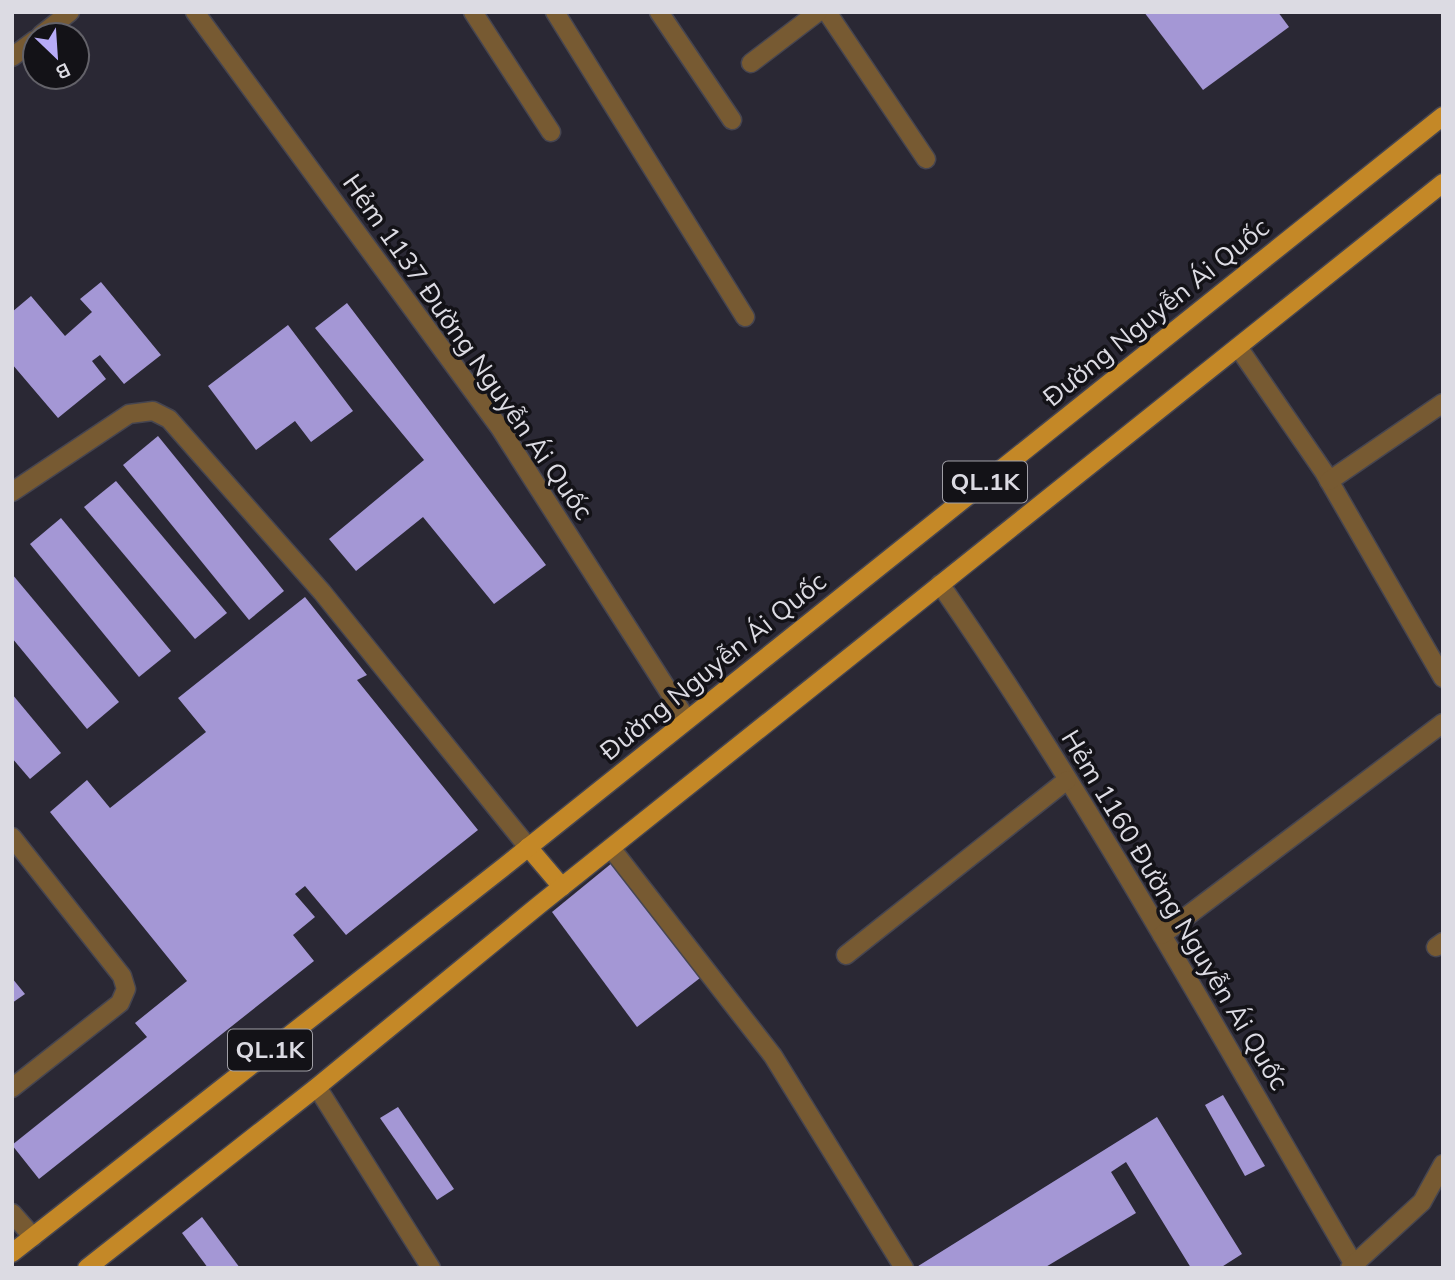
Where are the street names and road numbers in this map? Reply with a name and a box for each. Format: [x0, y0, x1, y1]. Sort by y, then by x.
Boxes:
street label: Hẻm 1137 Đường Nguyễn Ái Quốc [336, 167, 601, 526]
street label: Đường Nguyễn Ái Quốc [1036, 210, 1276, 413]
road number: QL.1K [943, 462, 1027, 503]
street label: Đường Nguyễn Ái Quốc [593, 564, 833, 767]
street label: Hẻm 1160 Đường Nguyễn Ái Quốc [1055, 724, 1296, 1096]
road number: QL.1K [228, 1030, 312, 1070]

